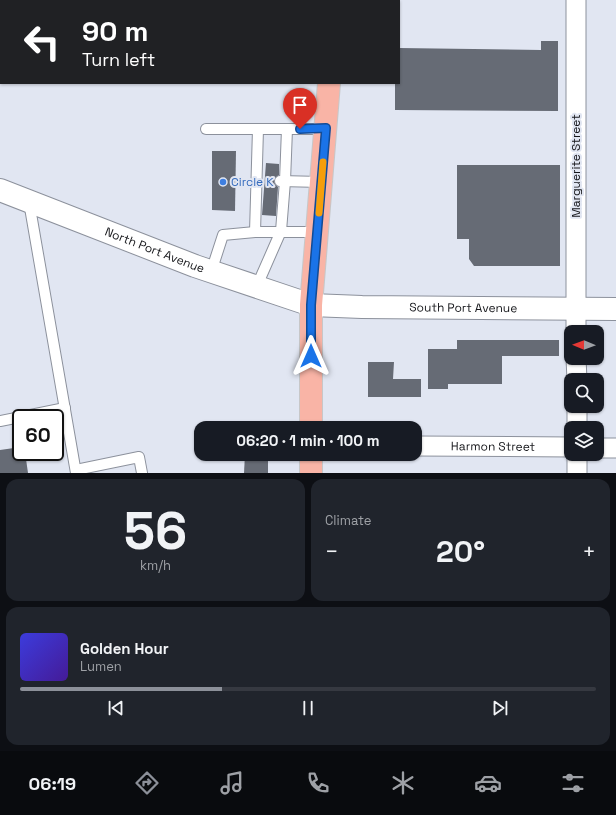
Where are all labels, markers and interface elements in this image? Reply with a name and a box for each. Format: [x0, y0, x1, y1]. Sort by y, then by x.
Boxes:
text: 90 m [82, 13, 148, 49]
icon: left [16, 16, 68, 68]
text: Turn left [82, 48, 155, 71]
pin [283, 88, 317, 129]
icon: arrive [289, 94, 311, 116]
street label: Marguerite Street [568, 114, 584, 218]
place label: Circle K [231, 174, 274, 190]
marker: Circle K [218, 177, 228, 187]
street label: North Port Avenue [102, 224, 207, 277]
street label: South Port Avenue [409, 299, 517, 316]
north arrow [564, 325, 604, 365]
map controls [564, 325, 604, 461]
position arrow [290, 335, 332, 377]
button: search [564, 373, 604, 413]
speed limit sign: 60 [12, 409, 64, 461]
button: layers [564, 421, 604, 461]
text: 06:20 · 1 min · 100 m [236, 431, 380, 450]
street label: Harmon Street [451, 438, 535, 455]
text: 56 [124, 498, 187, 564]
text: Climate [325, 512, 371, 529]
text: 20° [436, 532, 485, 571]
text: − [325, 537, 339, 565]
text: + [582, 537, 596, 565]
text: km/h [140, 557, 171, 574]
text: Golden Hour [80, 639, 169, 658]
text: Lumen [80, 658, 122, 675]
icon: previous [105, 697, 127, 719]
icon: pause [297, 697, 319, 719]
icon: next [489, 697, 511, 719]
icon: directions [133, 769, 161, 797]
icon: music [218, 769, 246, 797]
icon: phone [304, 769, 332, 797]
icon: climate [389, 769, 417, 797]
icon: car [474, 769, 502, 797]
icon: filters [559, 769, 587, 797]
text: 06:19 [29, 772, 76, 795]

